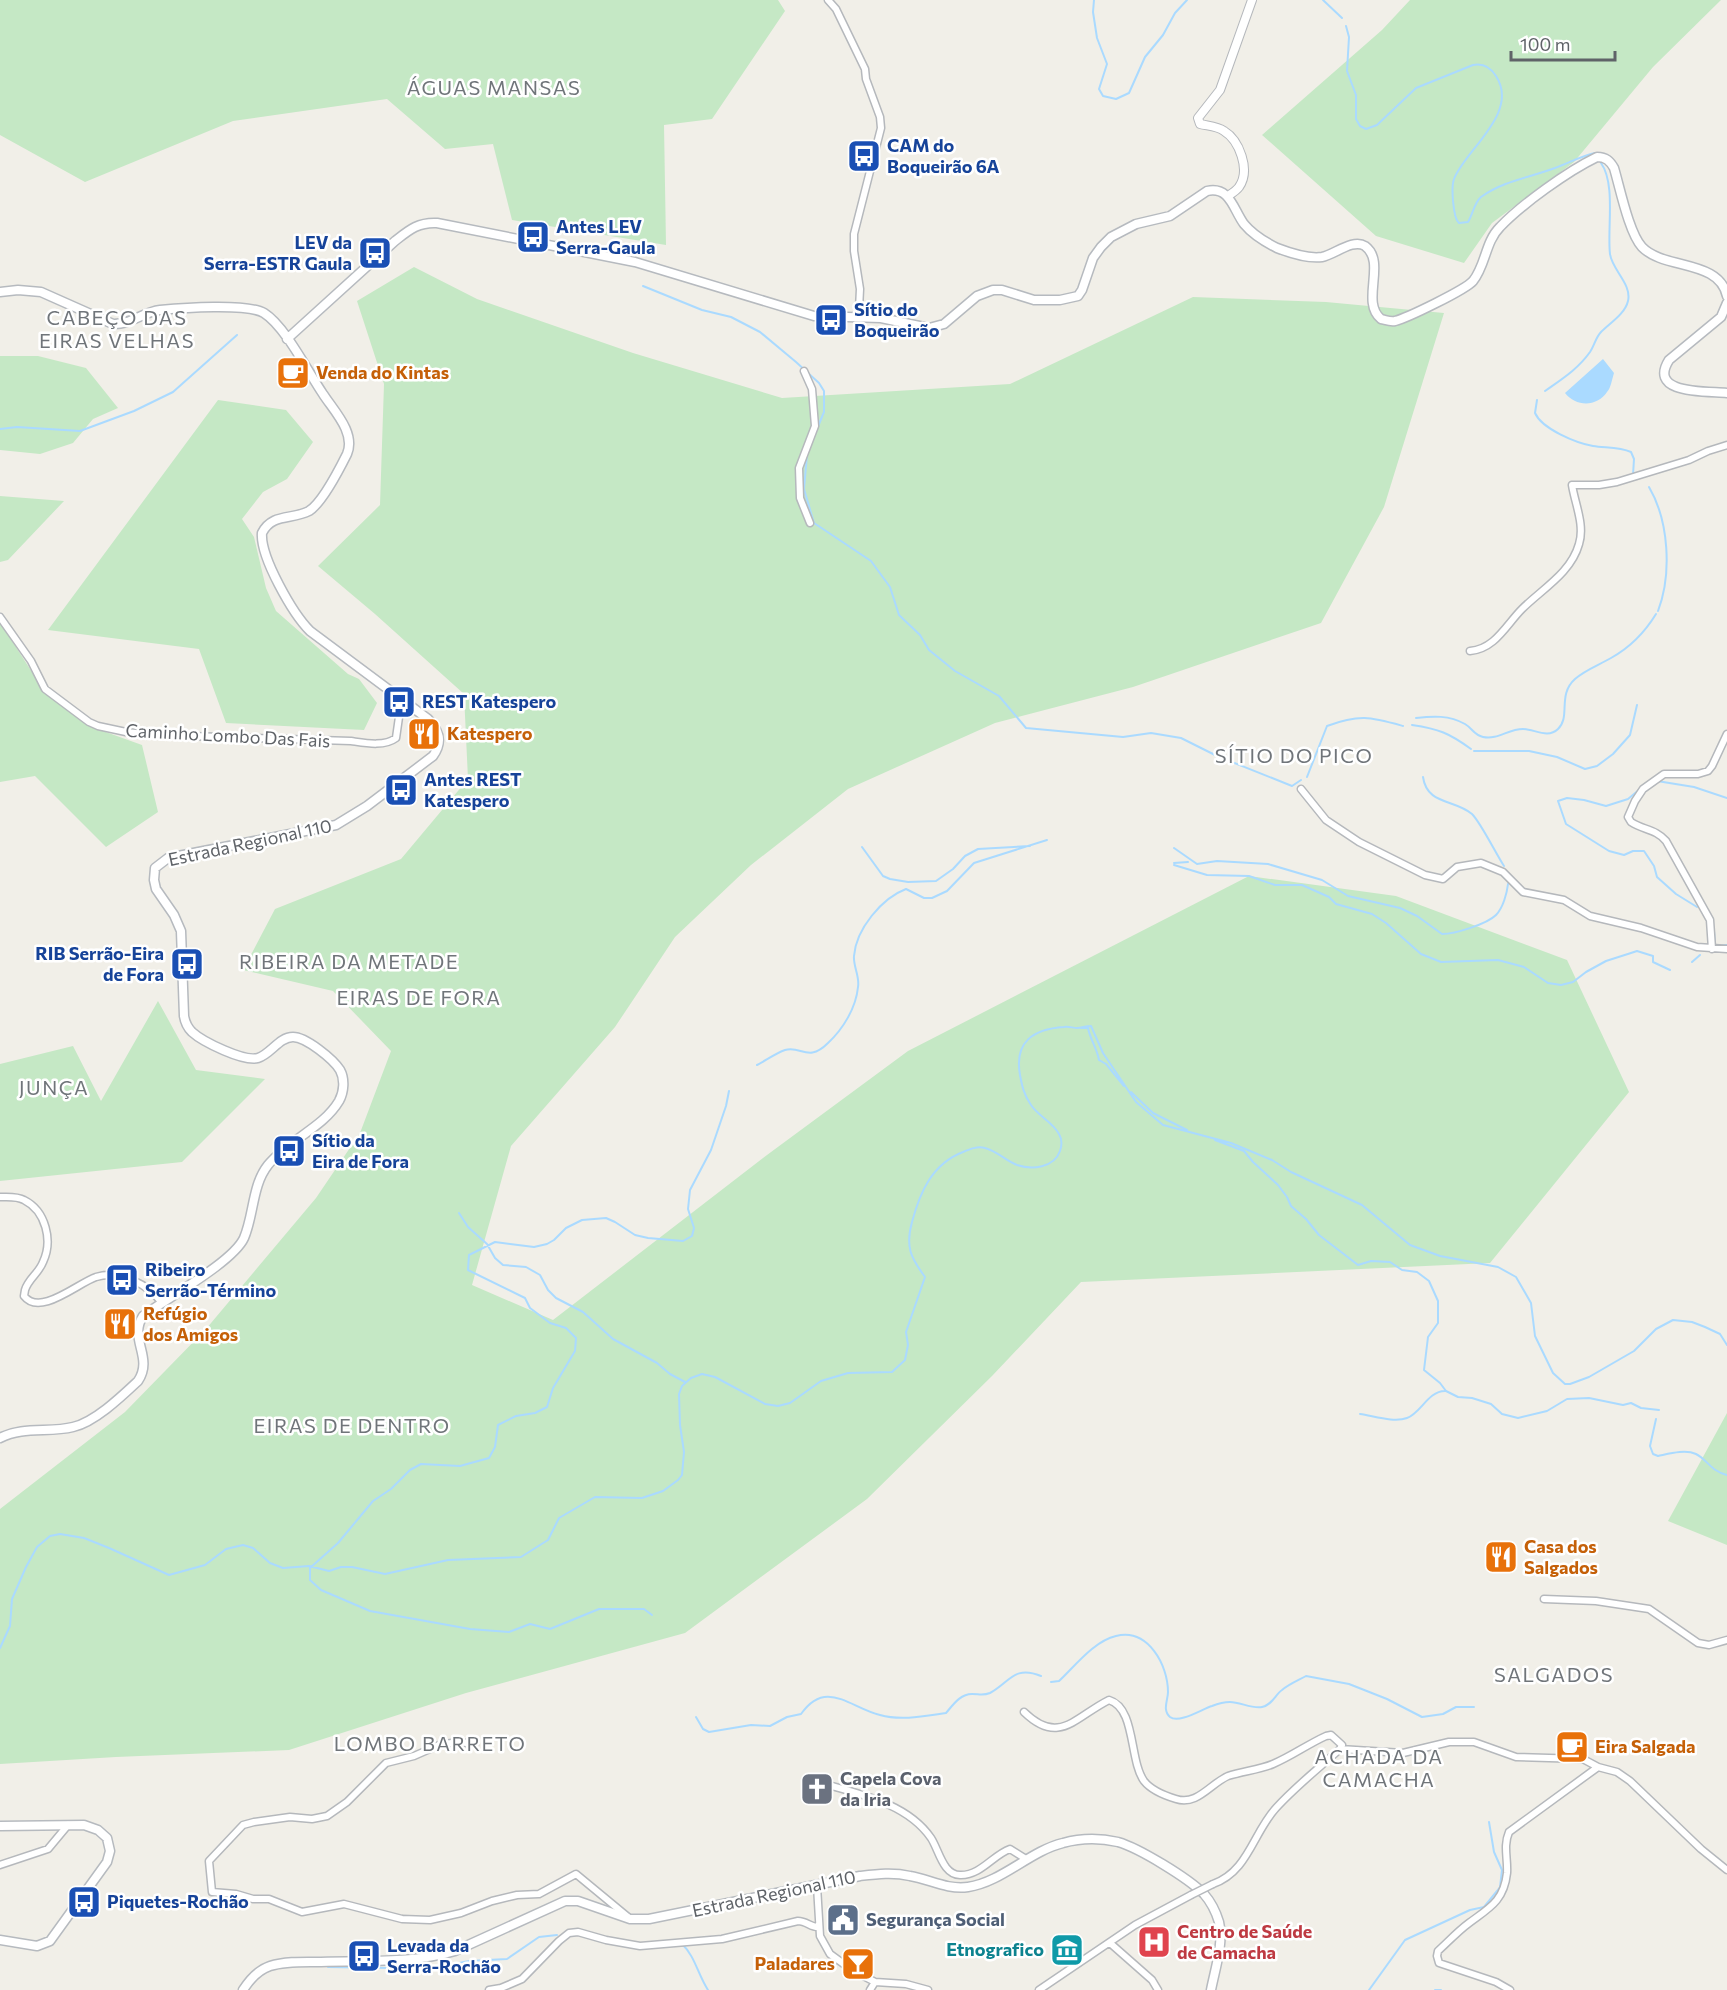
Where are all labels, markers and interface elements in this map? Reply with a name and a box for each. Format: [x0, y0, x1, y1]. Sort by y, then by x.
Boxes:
scale bar [1511, 24, 1614, 62]
text: 100 m [1520, 33, 1570, 55]
district label: ÁGUAS MANSAS [407, 75, 581, 99]
place label: CAM do Boqueirão 6A [887, 134, 999, 177]
bus stop icon: CAM do Boqueirão 6A [846, 138, 882, 174]
place label: Antes LEV Serra-Gaula [556, 215, 655, 258]
bus stop icon: Antes LEV Serra-Gaula [515, 219, 551, 255]
place label: LEV da Serra-ESTR Gaula [204, 231, 352, 274]
bus stop icon: LEV da Serra-ESTR Gaula [357, 235, 393, 271]
place label: Sítio do Boqueirão [854, 298, 940, 341]
bus stop icon: Sítio do Boqueirão [813, 302, 849, 338]
district label: CABEÇO DAS EIRAS VELHAS [39, 305, 195, 352]
cafe icon: Venda do Kintas [275, 355, 311, 391]
place label: Venda do Kintas [316, 361, 449, 383]
bus stop icon: REST Katespero [381, 684, 417, 720]
place label: REST Katespero [422, 690, 557, 712]
restaurant icon: Katespero [406, 716, 442, 752]
street label: Caminho Lombo Das Fais [125, 719, 331, 751]
place label: Katespero [447, 722, 533, 744]
district label: SÍTIO DO PICO [1215, 743, 1373, 767]
place label: Antes REST Katespero [424, 768, 522, 811]
bus stop icon: Antes REST Katespero [383, 772, 419, 808]
street label: Estrada Regional 110 [166, 814, 334, 870]
place label: RIB Serrão-Eira de Fora [35, 942, 164, 985]
bus stop icon: RIB Serrão-Eira de Fora [169, 946, 205, 982]
district label: RIBEIRA DA METADE [239, 949, 459, 973]
district label: EIRAS DE FORA [336, 985, 502, 1009]
district label: JUNÇA [19, 1075, 89, 1099]
place label: Sítio da Eira de Fora [312, 1129, 409, 1172]
bus stop icon: Sítio da Eira de Fora [271, 1133, 307, 1169]
place label: Ribeiro Serrão-Término [145, 1258, 276, 1301]
bus stop icon: Ribeiro Serrão-Término [104, 1262, 140, 1298]
place label: Refúgio dos Amigos [143, 1302, 238, 1345]
restaurant icon: Refúgio dos Amigos [102, 1306, 138, 1342]
district label: EIRAS DE DENTRO [253, 1413, 451, 1437]
place label: Casa dos Salgados [1524, 1535, 1598, 1578]
restaurant icon: Casa dos Salgados [1483, 1539, 1519, 1575]
district label: SALGADOS [1494, 1662, 1614, 1686]
cafe icon: Eira Salgada [1554, 1729, 1590, 1765]
district label: LOMBO BARRETO [334, 1731, 526, 1755]
place label: Eira Salgada [1595, 1735, 1695, 1757]
district label: ACHADA DA CAMACHA [1315, 1744, 1443, 1791]
place label: Capela Cova da Iria [840, 1767, 942, 1810]
church icon: Capela Cova da Iria [799, 1771, 835, 1807]
street label: Estrada Regional 110 [690, 1865, 858, 1921]
bus stop icon: Piquetes-Rochão [66, 1884, 102, 1920]
place label: Piquetes-Rochão [107, 1890, 249, 1912]
public building icon: Segurança Social [825, 1902, 861, 1938]
place label: Segurança Social [866, 1908, 1005, 1930]
place label: Centro de Saúde de Camacha [1177, 1920, 1312, 1963]
hospital icon: Centro de Saúde de Camacha [1136, 1924, 1172, 1960]
museum icon: Etnografico [1049, 1932, 1085, 1968]
place label: Levada da Serra-Rochão [387, 1934, 501, 1977]
bus stop icon: Levada da Serra-Rochão [346, 1938, 382, 1974]
place label: Etnografico [946, 1938, 1044, 1960]
bar icon: Paladares [840, 1946, 876, 1982]
place label: Paladares [754, 1952, 835, 1974]

